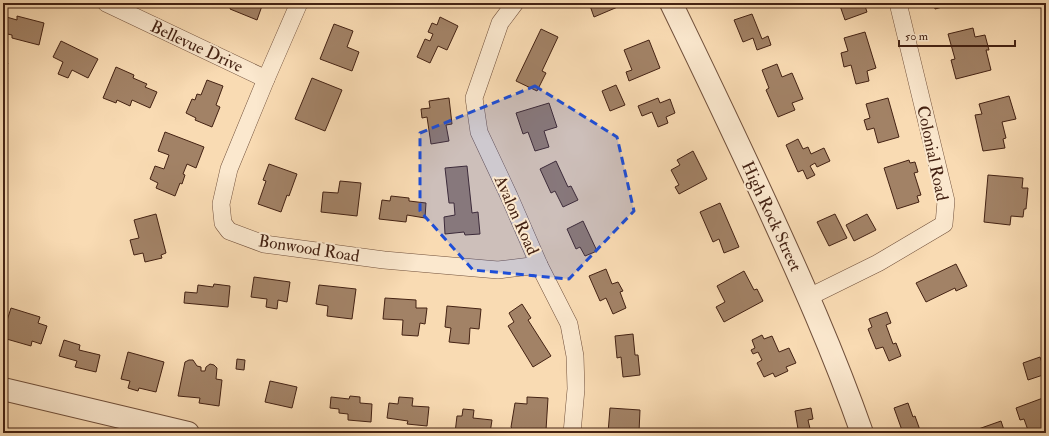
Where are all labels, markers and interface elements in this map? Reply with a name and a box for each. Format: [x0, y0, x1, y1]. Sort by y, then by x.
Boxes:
street label: Bellevue Drive [147, 16, 246, 77]
scale bar [899, 22, 1015, 48]
text: 50 m [905, 29, 929, 44]
street label: Colonial Road [912, 104, 953, 203]
street label: High Rock Street [737, 158, 806, 275]
street label: Avalon Road [489, 171, 544, 259]
street label: Bonwood Road [257, 230, 362, 267]

